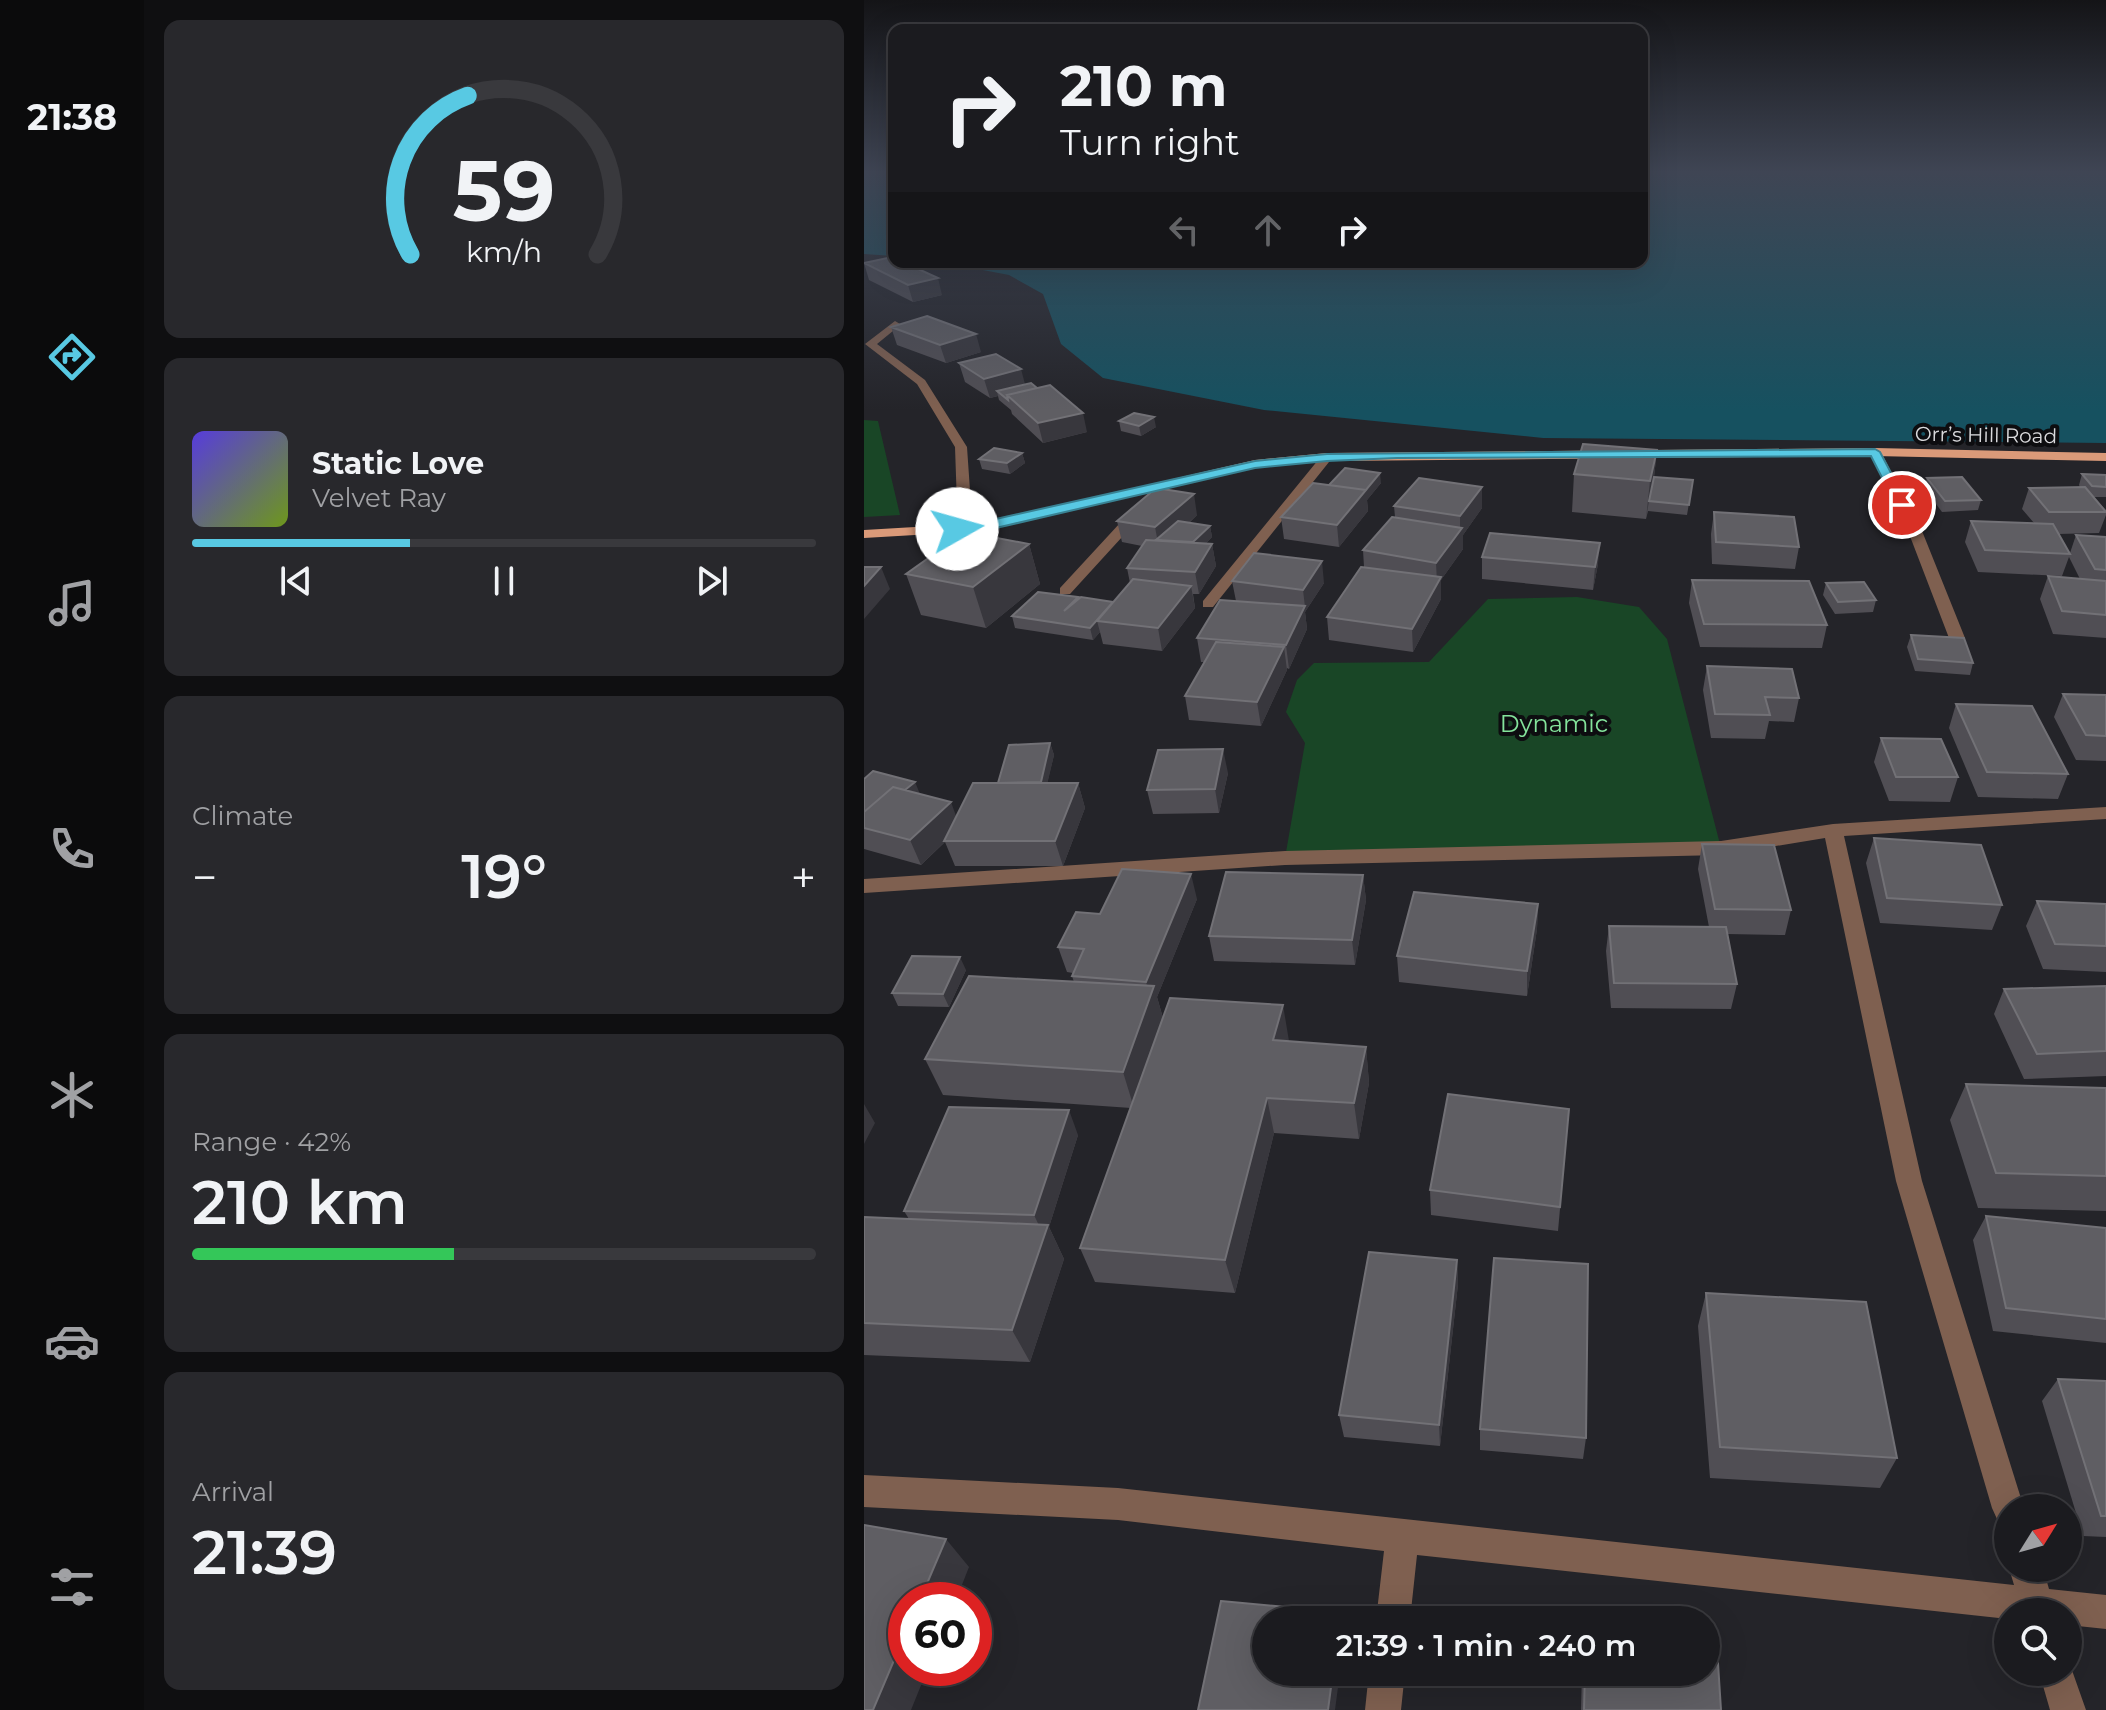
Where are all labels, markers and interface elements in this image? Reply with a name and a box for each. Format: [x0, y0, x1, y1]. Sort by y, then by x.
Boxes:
text: 210 m [1060, 52, 1228, 120]
icon: right [928, 56, 1032, 160]
text: 21:38 [27, 95, 117, 139]
text: Turn right [1060, 120, 1240, 164]
text: 59 [453, 140, 555, 242]
icon: left [1162, 208, 1206, 252]
icon: ahead [1246, 208, 1290, 252]
icon: right [1330, 208, 1374, 252]
text: km/h [466, 234, 542, 269]
icon: directions [44, 329, 100, 385]
street label: Orr’s Hill Road [1915, 422, 2057, 448]
text: Static Love [312, 445, 484, 482]
pin [1868, 471, 1936, 539]
text: Velvet Ray [312, 482, 446, 514]
icon: arrive [1880, 483, 1924, 527]
position arrow [915, 487, 999, 571]
icon: previous [274, 559, 318, 603]
icon: pause [482, 559, 526, 603]
icon: next [690, 559, 734, 603]
icon: music [44, 575, 100, 631]
park label: Dynamic [1500, 709, 1608, 738]
text: Climate [192, 800, 293, 832]
icon: phone [44, 821, 100, 877]
text: 19° [461, 840, 547, 913]
text: − [192, 850, 217, 904]
text: + [791, 850, 816, 904]
icon: climate [44, 1067, 100, 1123]
text: Range · 42% [192, 1126, 351, 1158]
text: 210 km [192, 1166, 408, 1239]
icon: car [44, 1313, 100, 1369]
text: Arrival [192, 1476, 274, 1508]
north arrow [1994, 1494, 2082, 1582]
map controls [1994, 1494, 2082, 1686]
text: 21:39 [192, 1516, 337, 1589]
icon: filters [44, 1559, 100, 1615]
speed limit sign: 60 [888, 1582, 992, 1686]
button: search [1994, 1598, 2082, 1686]
text: 21:39 · 1 min · 240 m [1336, 1627, 1636, 1664]

